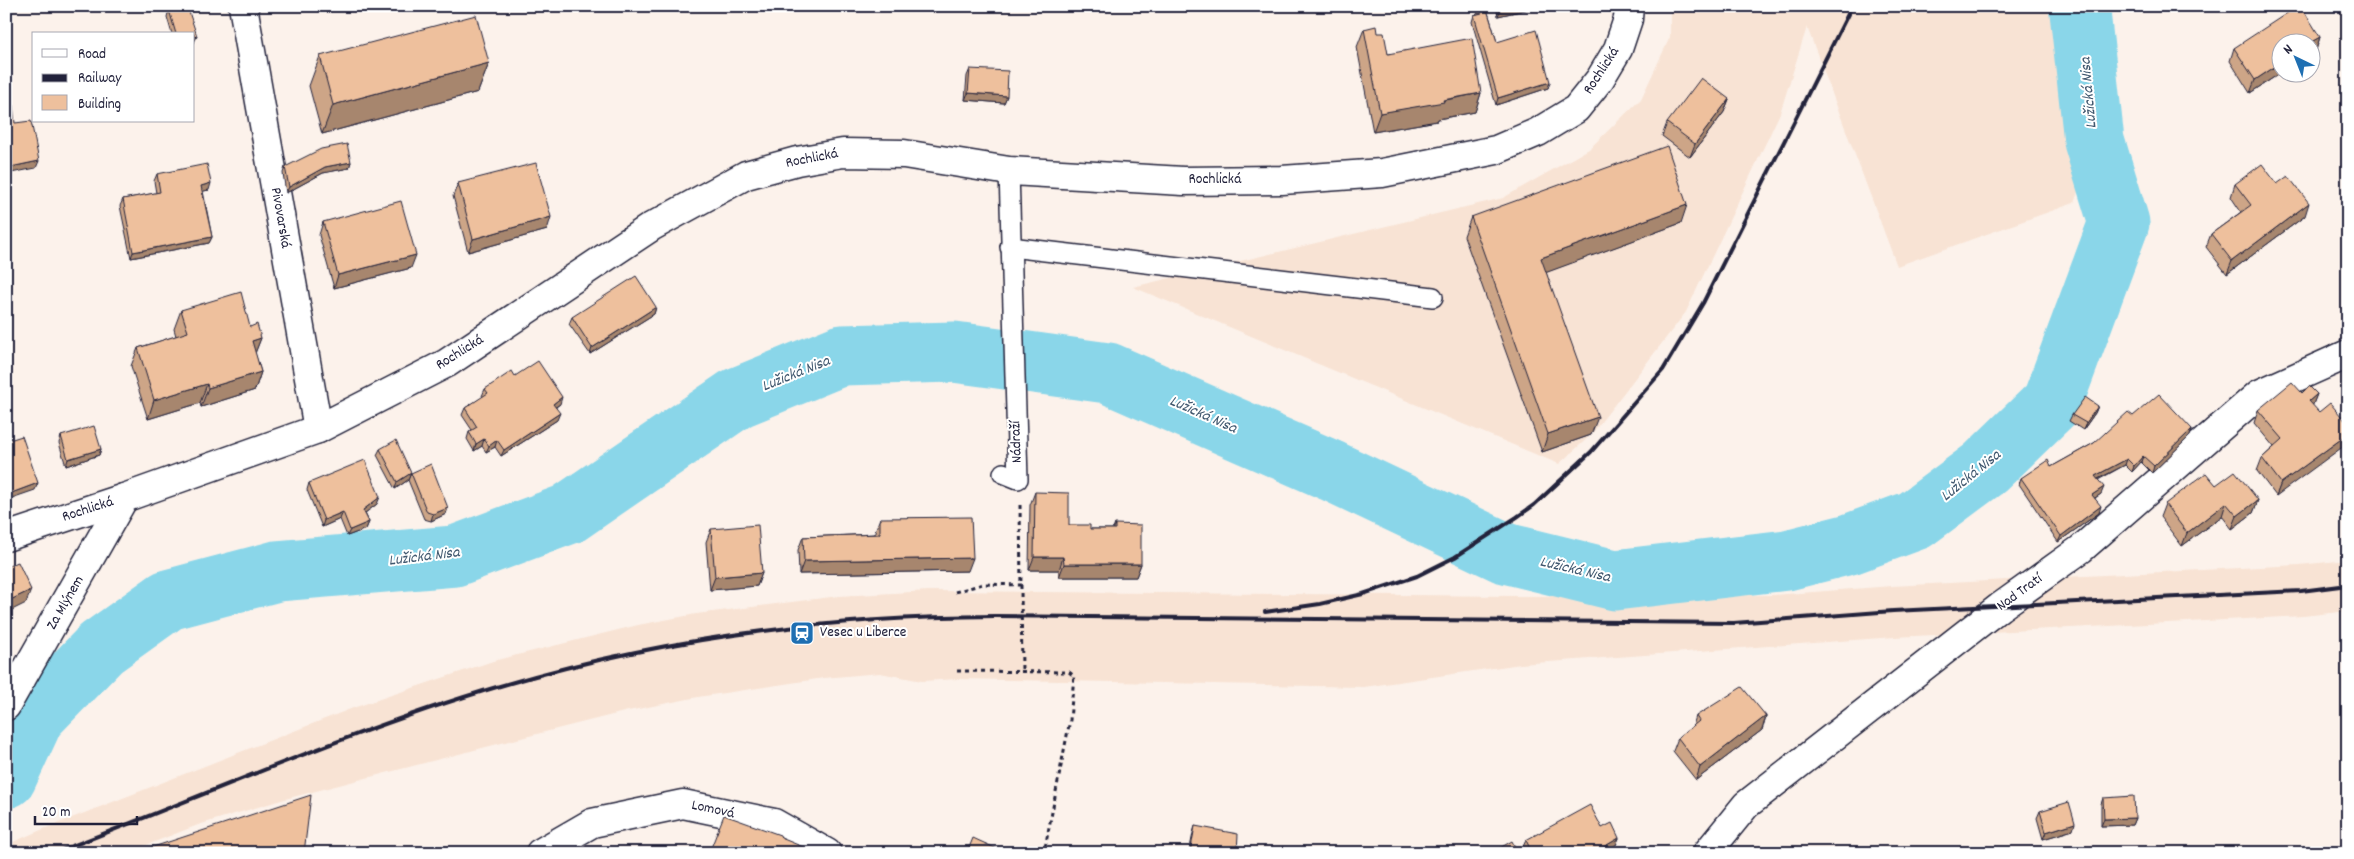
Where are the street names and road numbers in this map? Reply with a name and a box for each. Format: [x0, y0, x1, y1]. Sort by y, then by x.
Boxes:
street label: Rochlická [1578, 42, 1626, 99]
street label: Rochlická [784, 143, 841, 175]
street label: Rochlická [1189, 169, 1242, 191]
street label: Pivovarská [264, 186, 296, 251]
street label: Rochlická [432, 329, 489, 376]
street label: Nádraží [1005, 419, 1029, 464]
street label: Rochlická [59, 491, 117, 529]
street label: Nad Tratí [1993, 568, 2048, 617]
street label: Za Mlýnem [42, 572, 90, 634]
street label: Lomová [689, 795, 737, 825]

